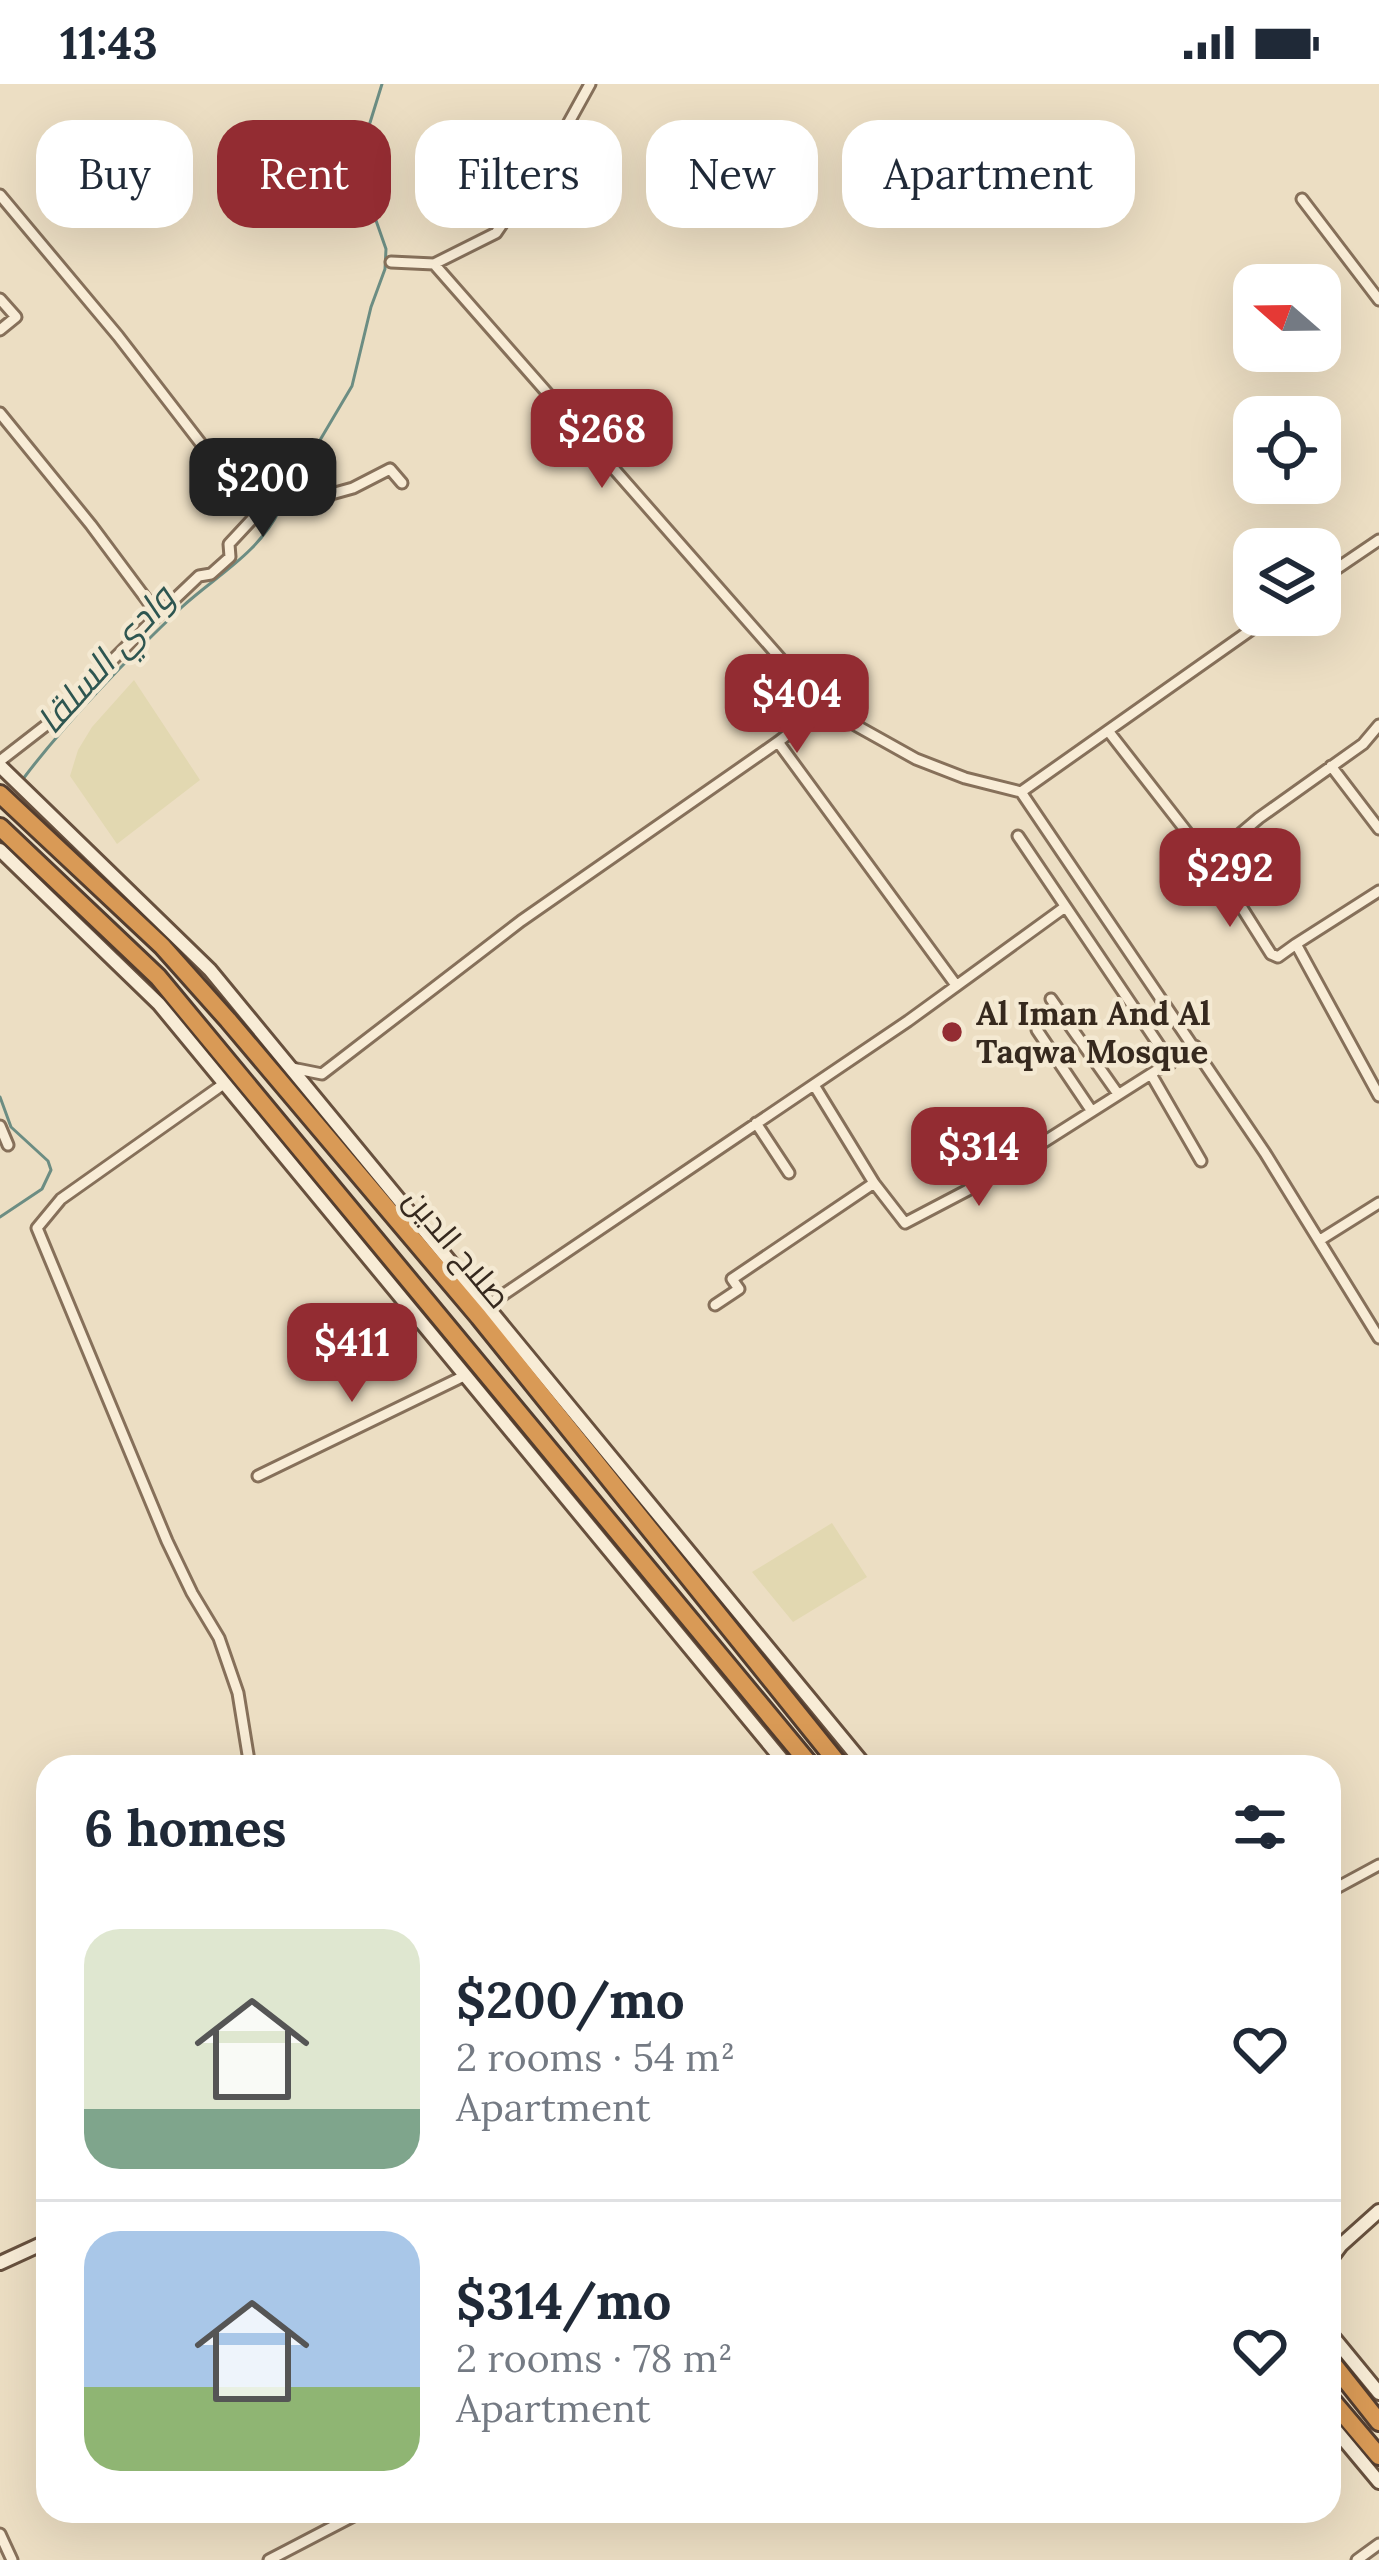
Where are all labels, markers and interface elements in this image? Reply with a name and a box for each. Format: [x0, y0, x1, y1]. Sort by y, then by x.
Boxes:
text: 11:43 [60, 14, 158, 71]
chip: Buy [36, 120, 193, 228]
chip: Rent [217, 120, 391, 228]
chip: Filters [415, 120, 622, 228]
chip: New [646, 120, 818, 228]
chip: Apartment [842, 120, 1135, 228]
north arrow [1233, 264, 1341, 372]
map controls [1233, 264, 1341, 636]
pin: $268 [531, 389, 673, 491]
button: locate [1233, 396, 1341, 504]
text: $268 [558, 403, 646, 453]
pin: $200 [192, 438, 334, 540]
text: $200 [216, 452, 310, 502]
button: layers [1233, 528, 1341, 636]
water label: وادي السلقا [26, 574, 190, 747]
pin: $404 [726, 654, 868, 756]
text: $404 [752, 668, 842, 718]
pin: $292 [1159, 828, 1301, 930]
text: $292 [1187, 842, 1273, 892]
place label: Al Iman And Al Taqwa Mosque [976, 992, 1210, 1072]
marker: Al Iman And Al Taqwa Mosque [939, 1019, 965, 1045]
pin: $314 [908, 1107, 1050, 1209]
text: $314 [938, 1121, 1020, 1171]
street label: صلاح الدين [394, 1179, 521, 1318]
pin: $411 [281, 1303, 423, 1405]
text: $411 [314, 1317, 390, 1367]
icon: filters [1227, 1794, 1293, 1860]
text: 6 homes [84, 1795, 286, 1860]
text: $200/mo [456, 1967, 685, 2032]
icon: home [180, 1977, 324, 2121]
icon: heart [1227, 2016, 1293, 2082]
text: 2 rooms · 54 m² [456, 2032, 735, 2082]
text: Apartment [456, 2082, 651, 2132]
text: $314/mo [456, 2268, 671, 2333]
icon: home [180, 2279, 324, 2423]
icon: heart [1227, 2318, 1293, 2384]
text: 2 rooms · 78 m² [456, 2333, 733, 2383]
text: Apartment [456, 2383, 651, 2433]

